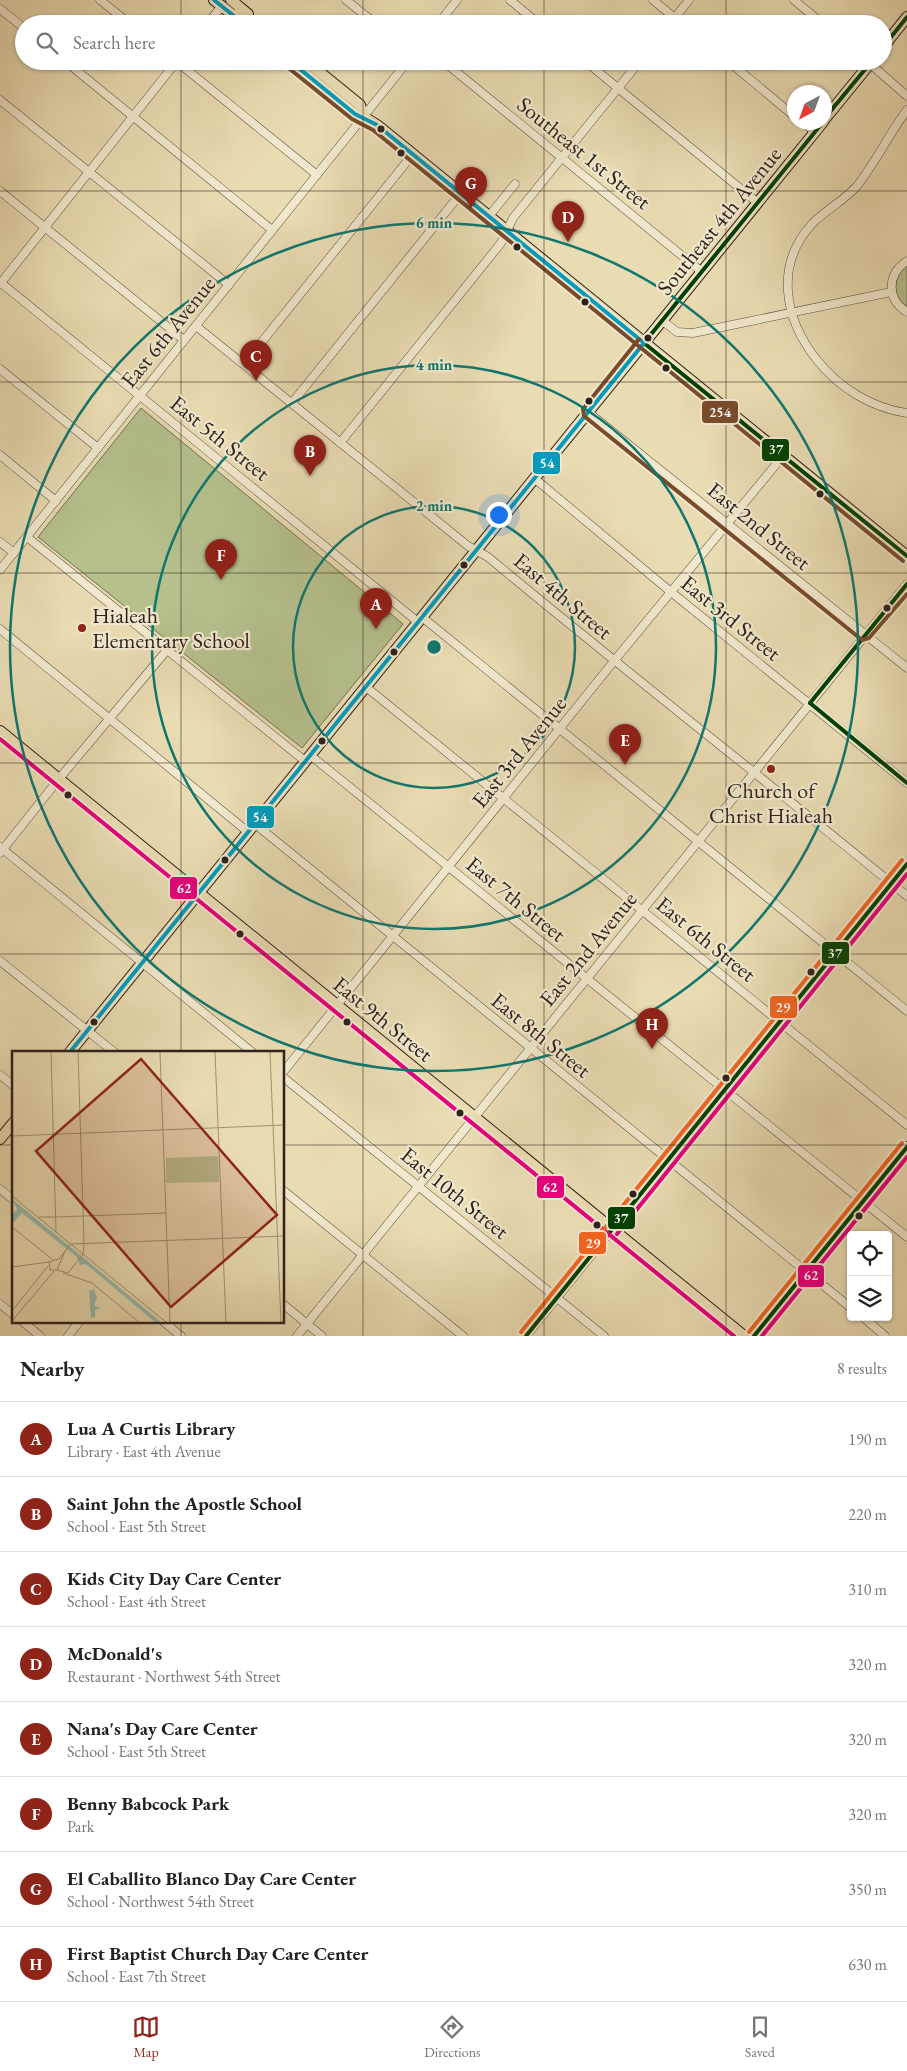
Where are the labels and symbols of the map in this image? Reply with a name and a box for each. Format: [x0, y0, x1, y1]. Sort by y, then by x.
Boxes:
north arrow [787, 85, 832, 130]
street label: Southeast 1st Street [511, 90, 657, 216]
unlabelled marker [376, 124, 386, 134]
street label: Southeast 4th Avenue [650, 140, 788, 301]
unlabelled marker [396, 148, 406, 158]
pin: G [455, 167, 487, 208]
pin: D [552, 201, 584, 242]
text: 6 min [416, 213, 453, 232]
unlabelled marker [512, 242, 522, 252]
street label: East 6th Avenue [114, 270, 222, 394]
unlabelled marker [580, 297, 590, 307]
unlabelled marker [643, 333, 653, 343]
pin: C [240, 340, 272, 381]
text: 4 min [416, 355, 453, 374]
unlabelled marker [661, 363, 671, 373]
street label: East 5th Street [164, 389, 276, 487]
unlabelled marker [584, 396, 594, 406]
line badge: 254 [701, 400, 739, 424]
text: 254 [709, 403, 732, 421]
pin: B [294, 435, 326, 476]
line badge: 37 [761, 438, 790, 462]
text: 37 [769, 440, 784, 458]
line badge: 54 [532, 451, 561, 475]
text: 54 [540, 454, 555, 472]
street label: East 2nd Street [701, 475, 817, 577]
unlabelled marker [815, 489, 825, 499]
text: 2 min [416, 496, 453, 515]
your location [486, 502, 512, 528]
pin: F [205, 539, 237, 580]
street label: East 4th Street [507, 546, 619, 646]
unlabelled marker [459, 560, 469, 570]
street label: East 3rd Street [675, 569, 787, 667]
pin: A [360, 588, 392, 629]
place label: Hialeah Elementary School [92, 601, 250, 655]
unlabelled marker [882, 603, 892, 613]
marker: Hialeah Elementary School [76, 622, 88, 634]
centre of rings [425, 638, 443, 656]
unlabelled marker [389, 647, 399, 657]
street label: East 3rd Avenue [465, 690, 573, 814]
pin: E [609, 724, 641, 765]
unlabelled marker [317, 736, 327, 746]
marker: Church of Christ Hialeah [765, 763, 777, 775]
place label: Church of Christ Hialeah [709, 776, 833, 830]
unlabelled marker [63, 790, 73, 800]
line badge: 54 [246, 805, 275, 829]
text: 54 [253, 808, 268, 826]
street label: East 7th Street [460, 850, 572, 948]
unlabelled marker [220, 855, 230, 865]
line badge: 62 [169, 876, 198, 900]
text: 62 [177, 879, 192, 897]
street label: East 2nd Avenue [533, 885, 644, 1012]
street label: East 6th Street [650, 890, 762, 988]
unlabelled marker [235, 929, 245, 939]
line badge: 37 [821, 941, 850, 965]
text: 37 [828, 944, 843, 962]
unlabelled marker [806, 967, 816, 977]
street label: East 9th Street [327, 970, 439, 1068]
street label: East 8th Street [485, 986, 597, 1084]
line badge: 29 [769, 995, 798, 1019]
text: 29 [776, 998, 791, 1016]
pin: H [636, 1008, 668, 1049]
unlabelled marker [89, 1017, 99, 1027]
unlabelled marker [342, 1017, 352, 1027]
inset map [12, 1051, 285, 1324]
unlabelled marker [721, 1073, 731, 1083]
unlabelled marker [455, 1108, 465, 1118]
street label: East 10th Street [395, 1140, 515, 1246]
line badge: 62 [536, 1175, 565, 1199]
text: 62 [543, 1178, 558, 1196]
unlabelled marker [628, 1189, 638, 1199]
line badge: 37 [607, 1206, 636, 1230]
text: 37 [614, 1209, 629, 1227]
unlabelled marker [854, 1211, 864, 1221]
unlabelled marker [592, 1220, 602, 1230]
line badge: 29 [578, 1231, 607, 1255]
text: 29 [586, 1234, 601, 1252]
line badge: 62 [797, 1264, 825, 1288]
text: 62 [804, 1266, 819, 1284]

